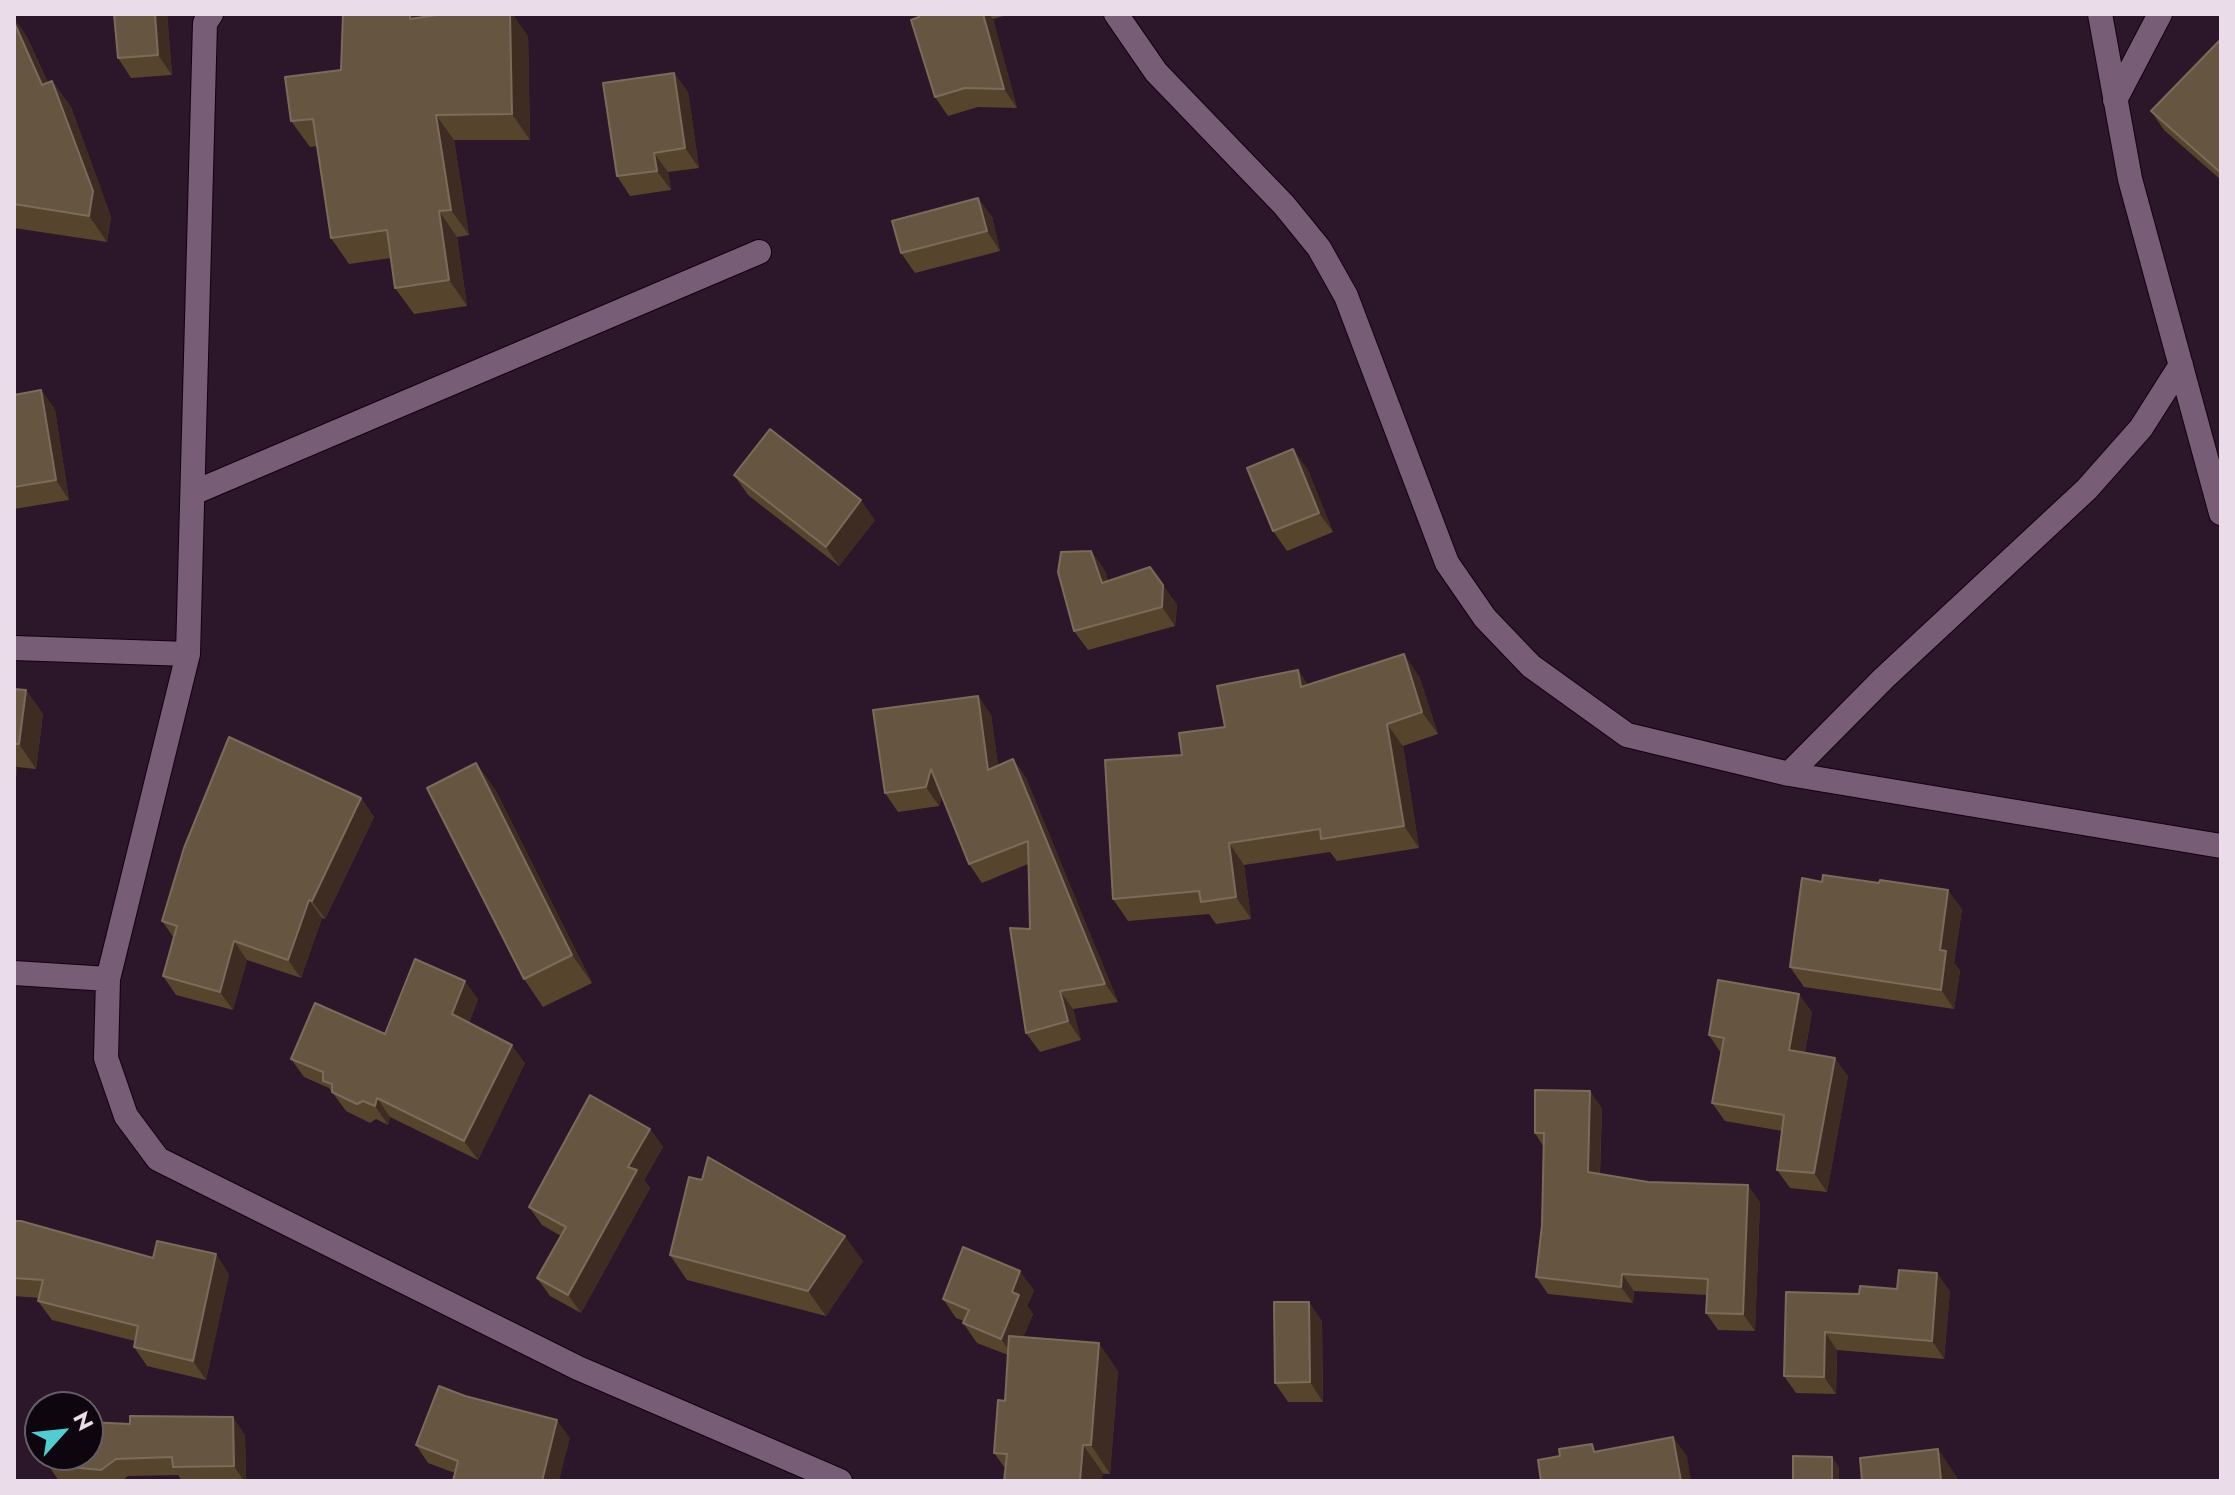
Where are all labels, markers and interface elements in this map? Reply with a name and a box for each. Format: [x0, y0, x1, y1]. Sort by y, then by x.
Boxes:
north arrow [24, 1391, 104, 1471]
text: N [65, 1406, 102, 1436]

